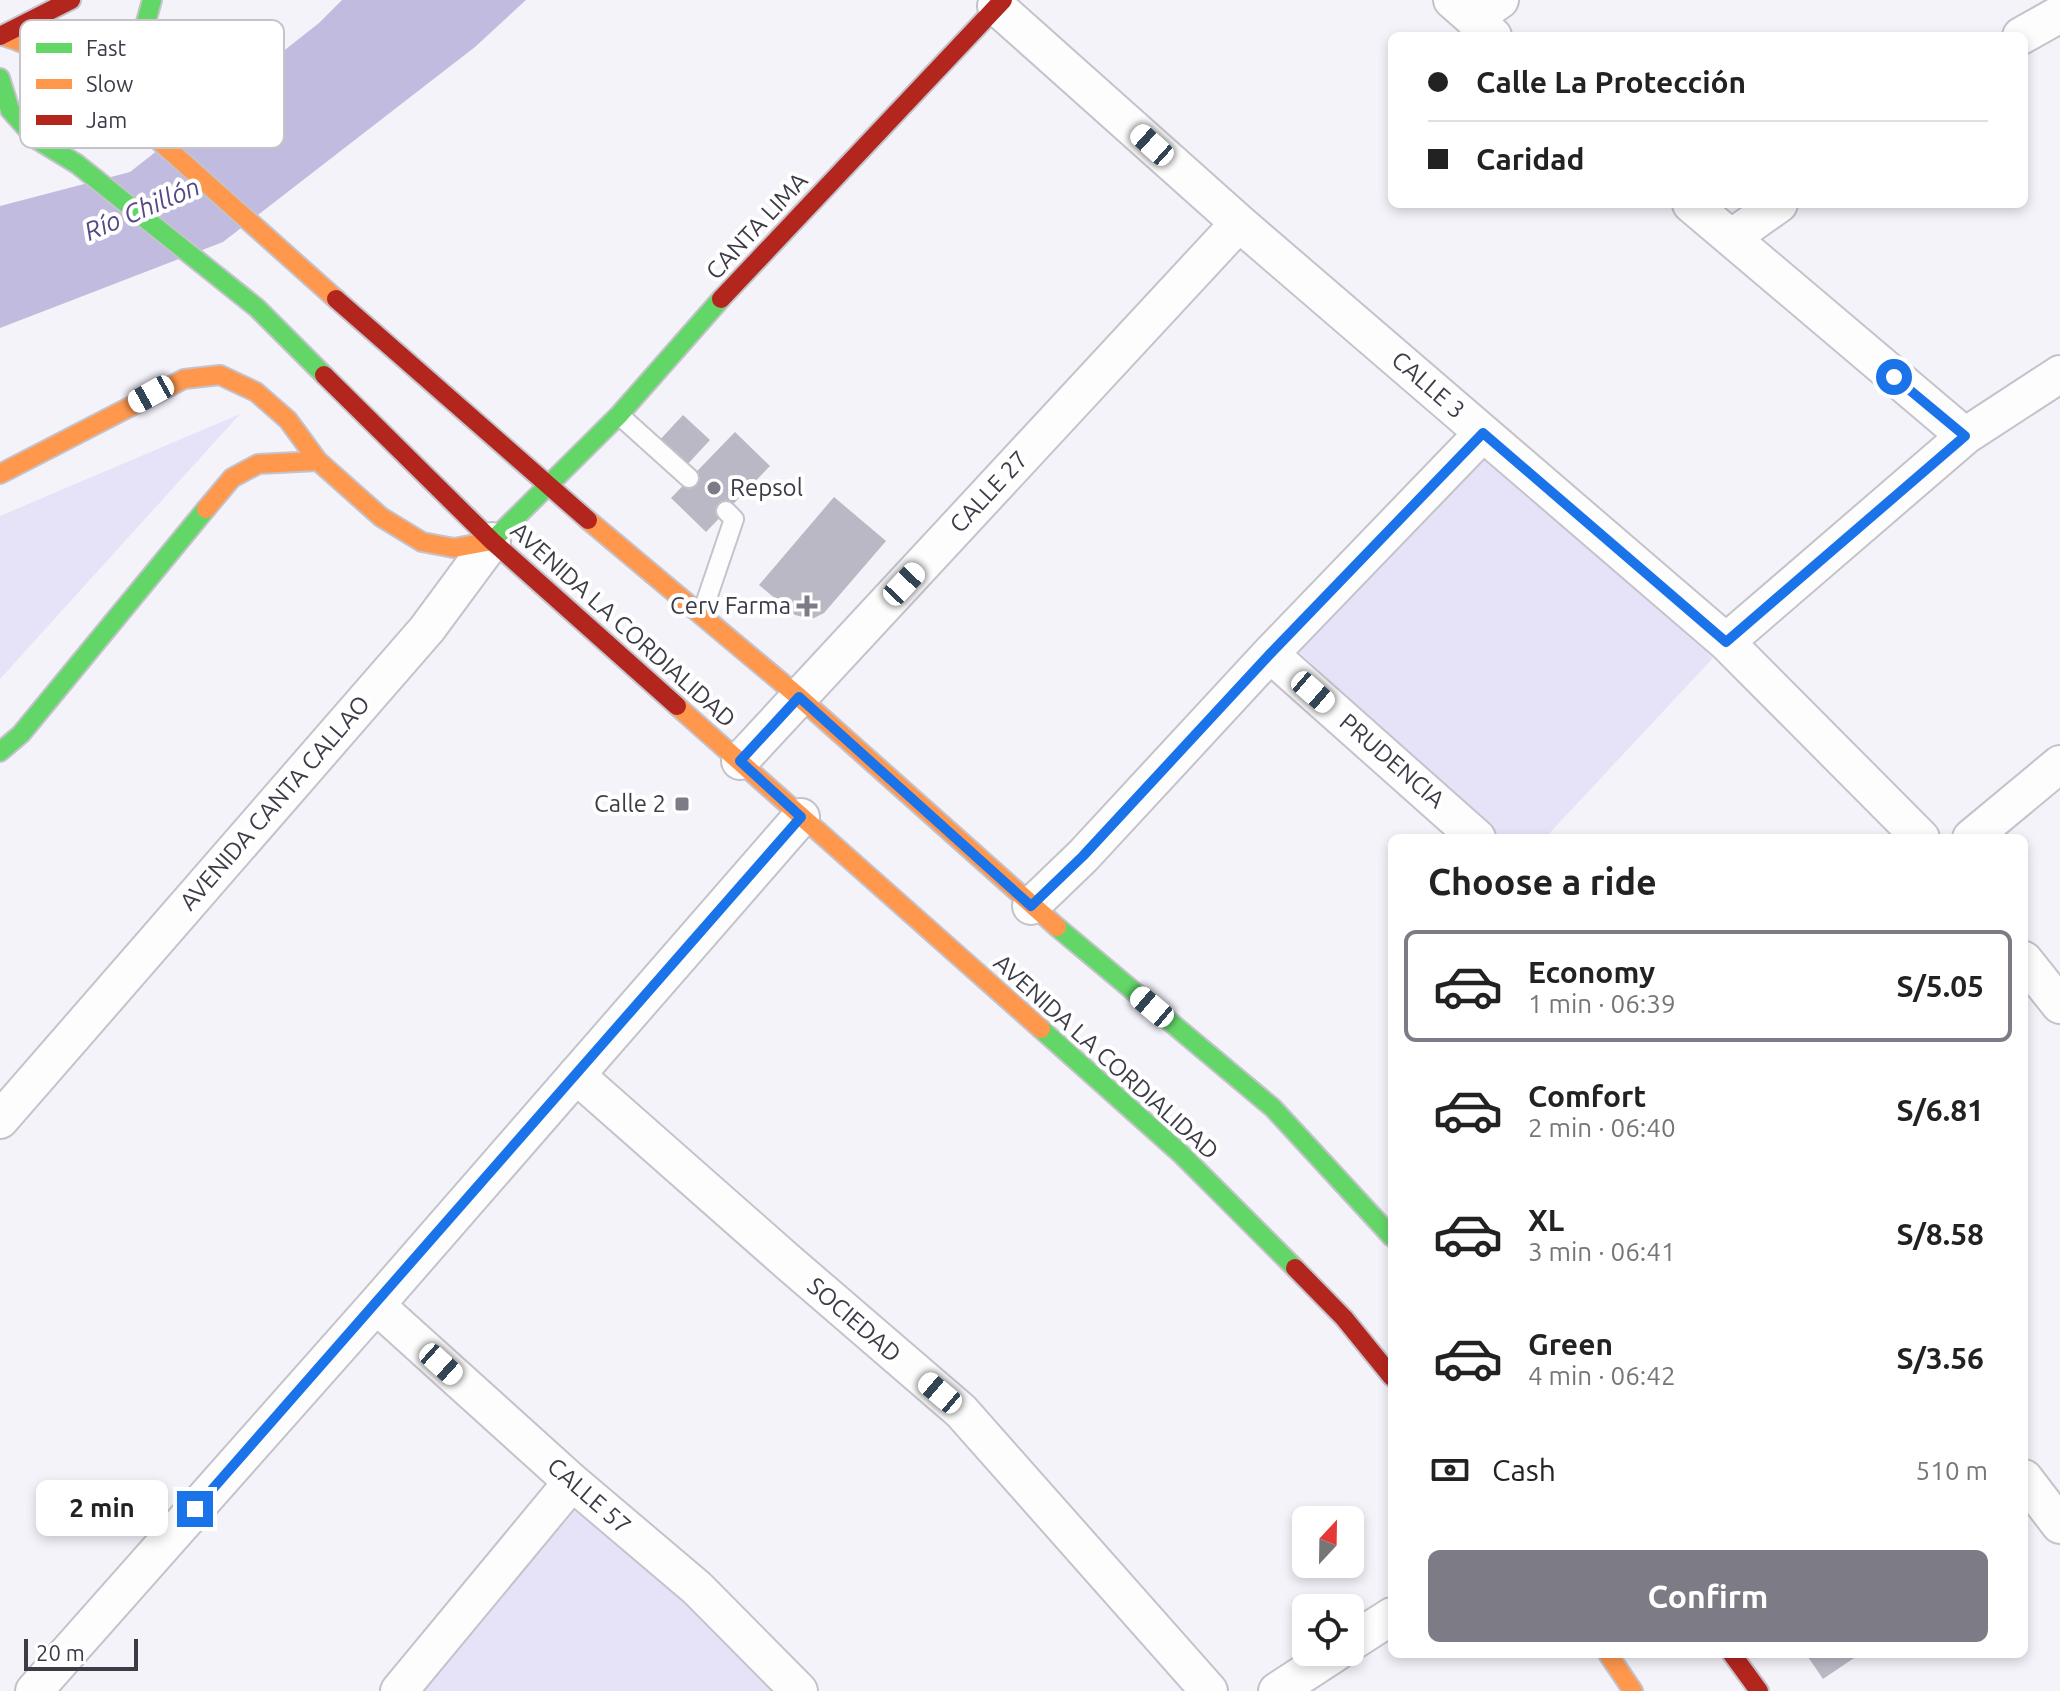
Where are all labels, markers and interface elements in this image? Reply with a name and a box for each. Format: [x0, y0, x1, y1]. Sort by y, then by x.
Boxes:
legend [20, 20, 284, 148]
text: Fast [86, 35, 127, 60]
text: Calle La Protección [1476, 65, 1746, 99]
text: Slow [86, 71, 133, 96]
text: Jam [86, 107, 127, 132]
car [1126, 120, 1178, 170]
text: Caridad [1476, 142, 1585, 176]
street label: CANTA LIMA [700, 166, 813, 285]
water label: Río Chillón [80, 171, 204, 246]
street label: CALLE 3 [1386, 346, 1470, 424]
route start [1876, 359, 1912, 395]
car [124, 372, 178, 416]
street label: CALLE 27 [944, 445, 1033, 538]
place label: Repsol [730, 474, 803, 501]
marker: Repsol [705, 479, 723, 497]
street label: AVENIDA LA CORDIALIDAD [506, 517, 741, 733]
car [879, 558, 929, 610]
place label: Cerv Farma [670, 592, 791, 619]
marker: Cerv Farma [798, 597, 816, 615]
car [1287, 667, 1339, 717]
street label: AVENIDA CANTA CALLAO [174, 690, 375, 915]
street label: PRUDENCIA [1335, 708, 1450, 814]
place label: Calle 2 [594, 790, 666, 817]
marker: Calle 2 [673, 795, 691, 813]
text: Choose a ride [1428, 861, 1657, 902]
street label: AVENIDA LA CORDIALIDAD [989, 949, 1224, 1165]
icon: car [1432, 950, 1504, 1022]
text: Economy [1528, 955, 1655, 989]
text: S/5.05 [1897, 969, 1984, 1003]
car [1126, 982, 1178, 1032]
text: 1 min · 06:39 [1528, 989, 1676, 1018]
icon: car [1432, 1074, 1504, 1146]
text: Comfort [1528, 1079, 1646, 1113]
text: S/6.81 [1897, 1093, 1984, 1127]
text: 2 min · 06:40 [1528, 1113, 1676, 1142]
icon: car [1432, 1198, 1504, 1270]
text: XL [1528, 1203, 1564, 1237]
text: S/8.58 [1897, 1217, 1984, 1251]
text: 3 min · 06:41 [1528, 1237, 1676, 1266]
street label: SOCIEDAD [802, 1272, 906, 1367]
icon: car [1432, 1322, 1504, 1394]
text: Green [1528, 1327, 1613, 1361]
car [415, 1339, 467, 1389]
text: S/3.56 [1897, 1341, 1984, 1375]
text: 4 min · 06:42 [1528, 1361, 1676, 1390]
car [914, 1368, 966, 1418]
icon: cash [1428, 1448, 1472, 1492]
street label: CALLE 57 [542, 1452, 636, 1539]
text: Cash [1492, 1453, 1556, 1487]
text: 510 m [1916, 1456, 1988, 1485]
callout: 2 min [35, 1481, 167, 1537]
route end [177, 1491, 213, 1527]
text: 2 min [69, 1493, 135, 1522]
north arrow [1292, 1506, 1364, 1578]
map controls [1292, 1506, 1364, 1666]
button: Confirm [1428, 1550, 1988, 1642]
button: locate [1292, 1594, 1364, 1666]
scale bar [24, 1635, 138, 1671]
text: 20 m [36, 1640, 85, 1665]

